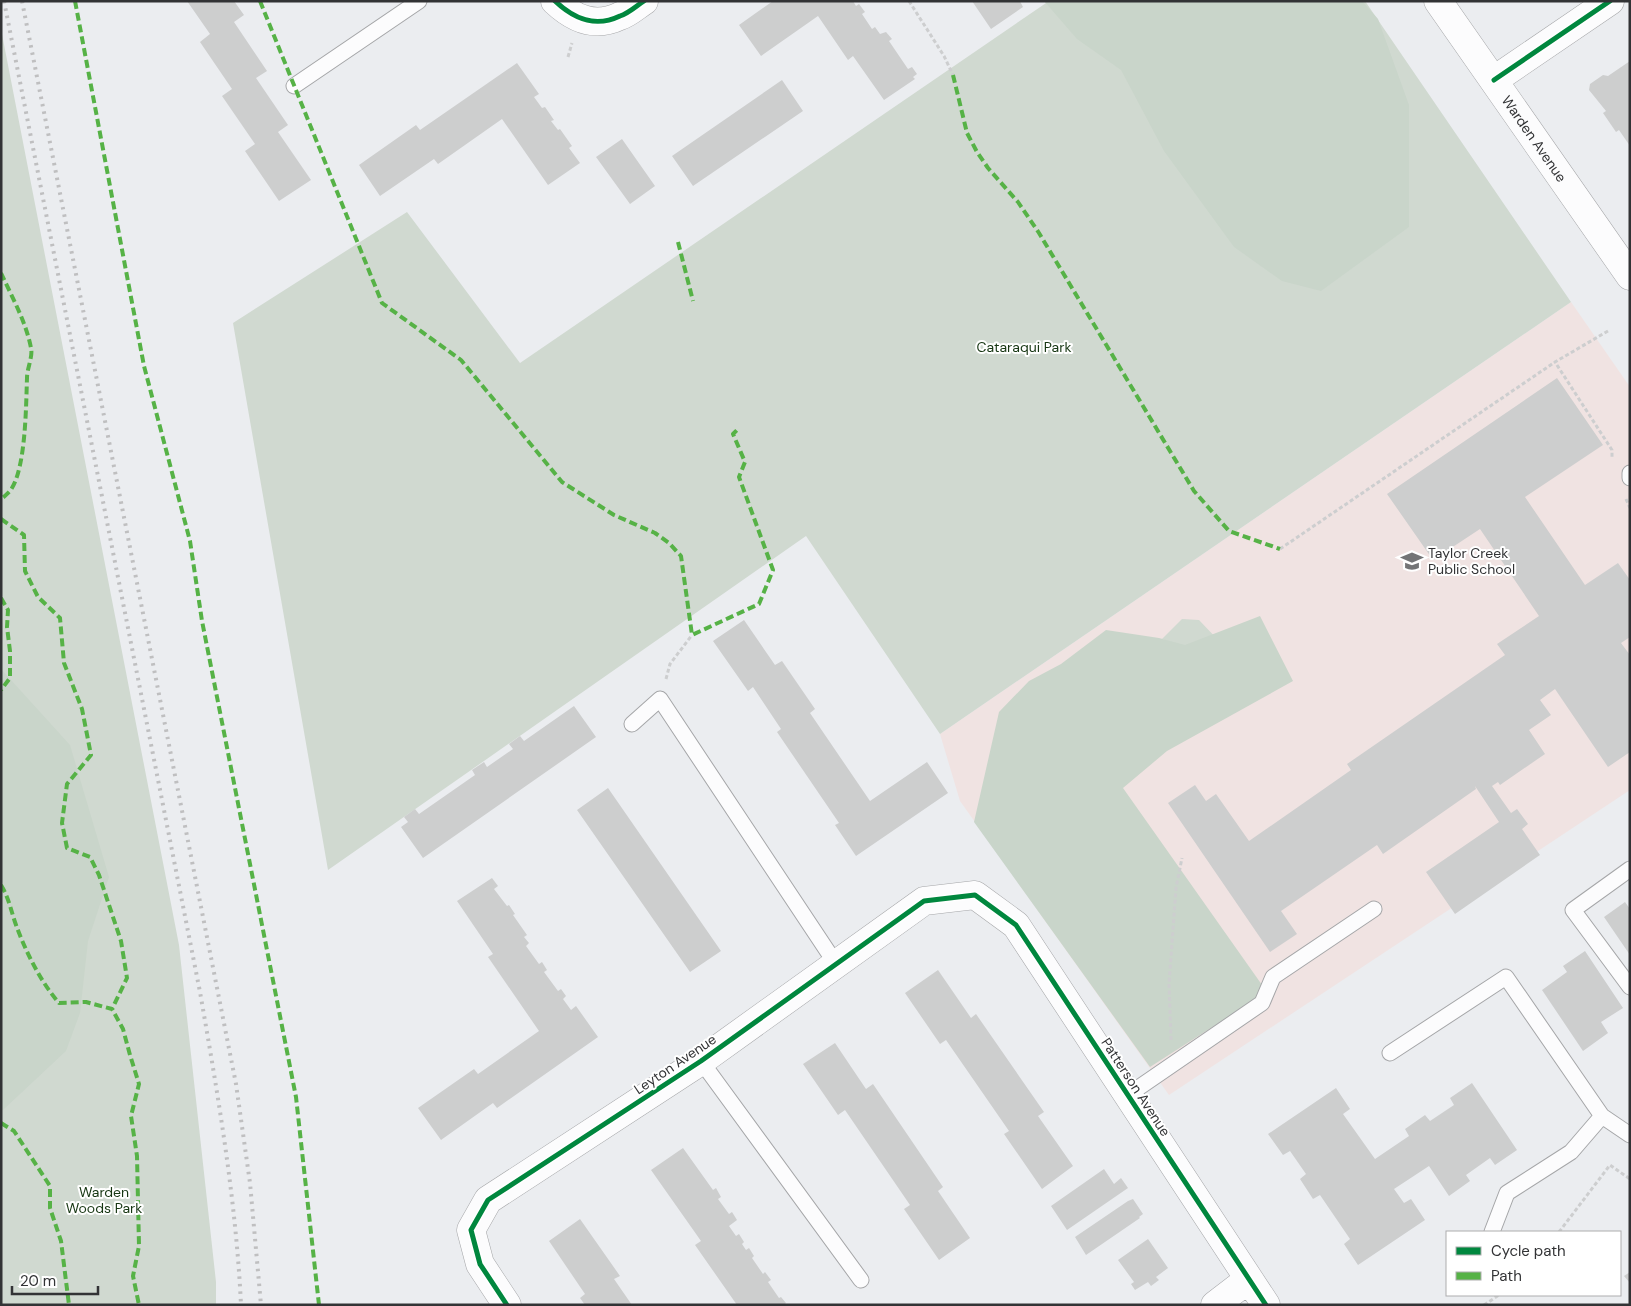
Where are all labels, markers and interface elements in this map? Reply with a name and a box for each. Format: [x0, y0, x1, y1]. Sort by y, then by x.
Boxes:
street label: Warden Avenue [1498, 92, 1571, 186]
park label: Cataraqui Park [977, 338, 1071, 356]
place label: Taylor Creek Public School [1428, 544, 1515, 578]
school or university icon: Taylor Creek Public School [1399, 548, 1425, 574]
street label: Leyton Avenue [630, 1030, 720, 1098]
street label: Patterson Avenue [1097, 1034, 1175, 1140]
park label: Warden Woods Park [66, 1183, 142, 1217]
legend [1446, 1231, 1621, 1296]
text: Cycle path [1491, 1241, 1566, 1261]
scale bar [12, 1264, 99, 1296]
text: Path [1491, 1266, 1522, 1286]
text: 20 m [20, 1271, 56, 1291]

